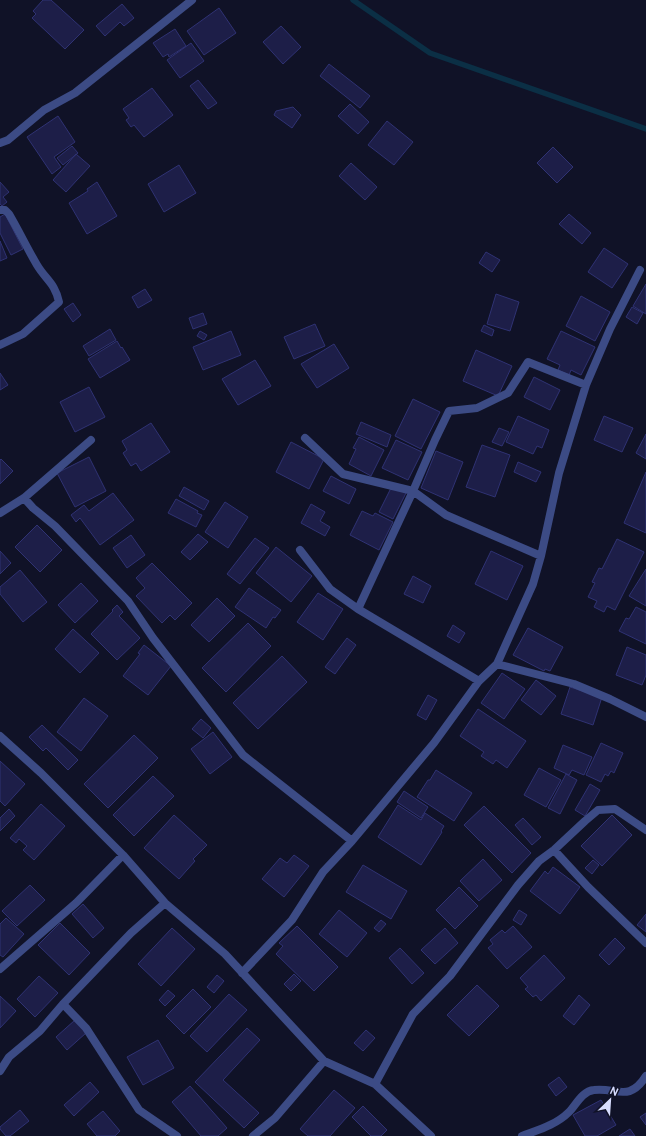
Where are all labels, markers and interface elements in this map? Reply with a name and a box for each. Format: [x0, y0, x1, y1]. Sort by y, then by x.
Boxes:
north arrow [590, 1080, 630, 1120]
text: N [607, 1084, 620, 1100]

